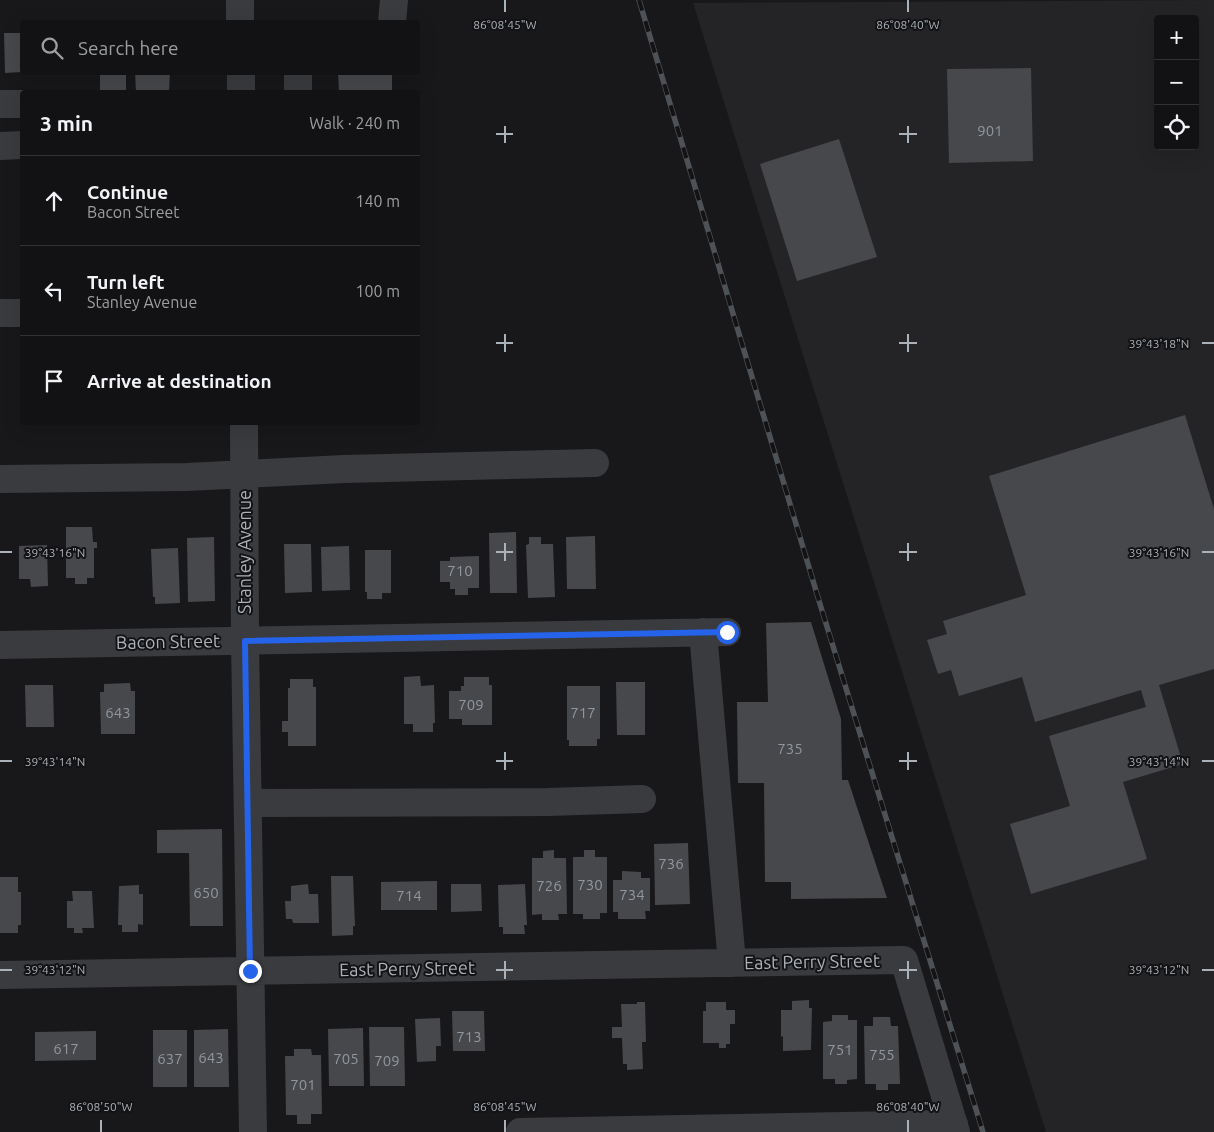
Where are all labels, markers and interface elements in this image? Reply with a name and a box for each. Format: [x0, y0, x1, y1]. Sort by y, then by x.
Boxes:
map controls [1154, 15, 1199, 150]
button: + [1154, 15, 1199, 60]
text: 86°08'45"W [473, 18, 537, 31]
text: 86°08'40"W [876, 18, 940, 31]
search box [20, 20, 420, 75]
icon: search [38, 34, 66, 62]
text: Search here [78, 37, 178, 59]
button: − [1154, 60, 1199, 105]
button: locate [1154, 105, 1199, 150]
text: 3 min [40, 111, 93, 135]
text: Walk · 240 m [309, 114, 400, 132]
house number: 901 [977, 122, 1003, 139]
text: Continue [87, 181, 168, 203]
icon: ahead [40, 187, 68, 215]
text: 140 m [355, 192, 400, 210]
text: Bacon Street [87, 203, 180, 221]
text: Turn left [87, 271, 165, 293]
icon: left [40, 277, 68, 305]
text: 100 m [355, 282, 400, 300]
text: Stanley Avenue [87, 293, 197, 311]
text: 39°43'18"N [1129, 337, 1189, 350]
icon: arrive [40, 367, 68, 395]
text: Arrive at destination [87, 370, 272, 392]
street label: Stanley Avenue [234, 490, 254, 614]
text: 39°43'16"N [25, 546, 85, 559]
text: 39°43'16"N [1129, 546, 1189, 559]
house number: 710 [447, 562, 473, 579]
route start [716, 621, 739, 644]
street label: Bacon Street [116, 630, 220, 652]
house number: 709 [458, 696, 484, 713]
house number: 643 [105, 704, 131, 721]
house number: 717 [570, 704, 596, 721]
house number: 735 [777, 740, 803, 757]
text: 39°43'14"N [25, 755, 85, 768]
text: 39°43'14"N [1129, 755, 1189, 768]
house number: 736 [658, 855, 684, 872]
house number: 730 [577, 876, 603, 893]
house number: 726 [536, 877, 562, 894]
house number: 650 [193, 884, 219, 901]
house number: 734 [619, 886, 645, 903]
house number: 714 [396, 887, 422, 904]
street label: East Perry Street [744, 950, 880, 972]
street label: East Perry Street [339, 957, 475, 979]
route end [239, 960, 262, 983]
text: 39°43'12"N [25, 963, 85, 976]
text: 39°43'12"N [1129, 963, 1189, 976]
house number: 713 [456, 1028, 482, 1045]
house number: 617 [53, 1040, 79, 1057]
house number: 751 [827, 1041, 853, 1058]
house number: 755 [869, 1046, 895, 1063]
house number: 643 [198, 1049, 224, 1066]
house number: 637 [157, 1050, 183, 1067]
house number: 705 [333, 1050, 359, 1067]
house number: 709 [374, 1052, 400, 1069]
house number: 701 [290, 1076, 316, 1093]
text: 86°08'50"W [69, 1100, 133, 1113]
text: 86°08'45"W [473, 1100, 537, 1113]
text: 86°08'40"W [876, 1100, 940, 1113]

